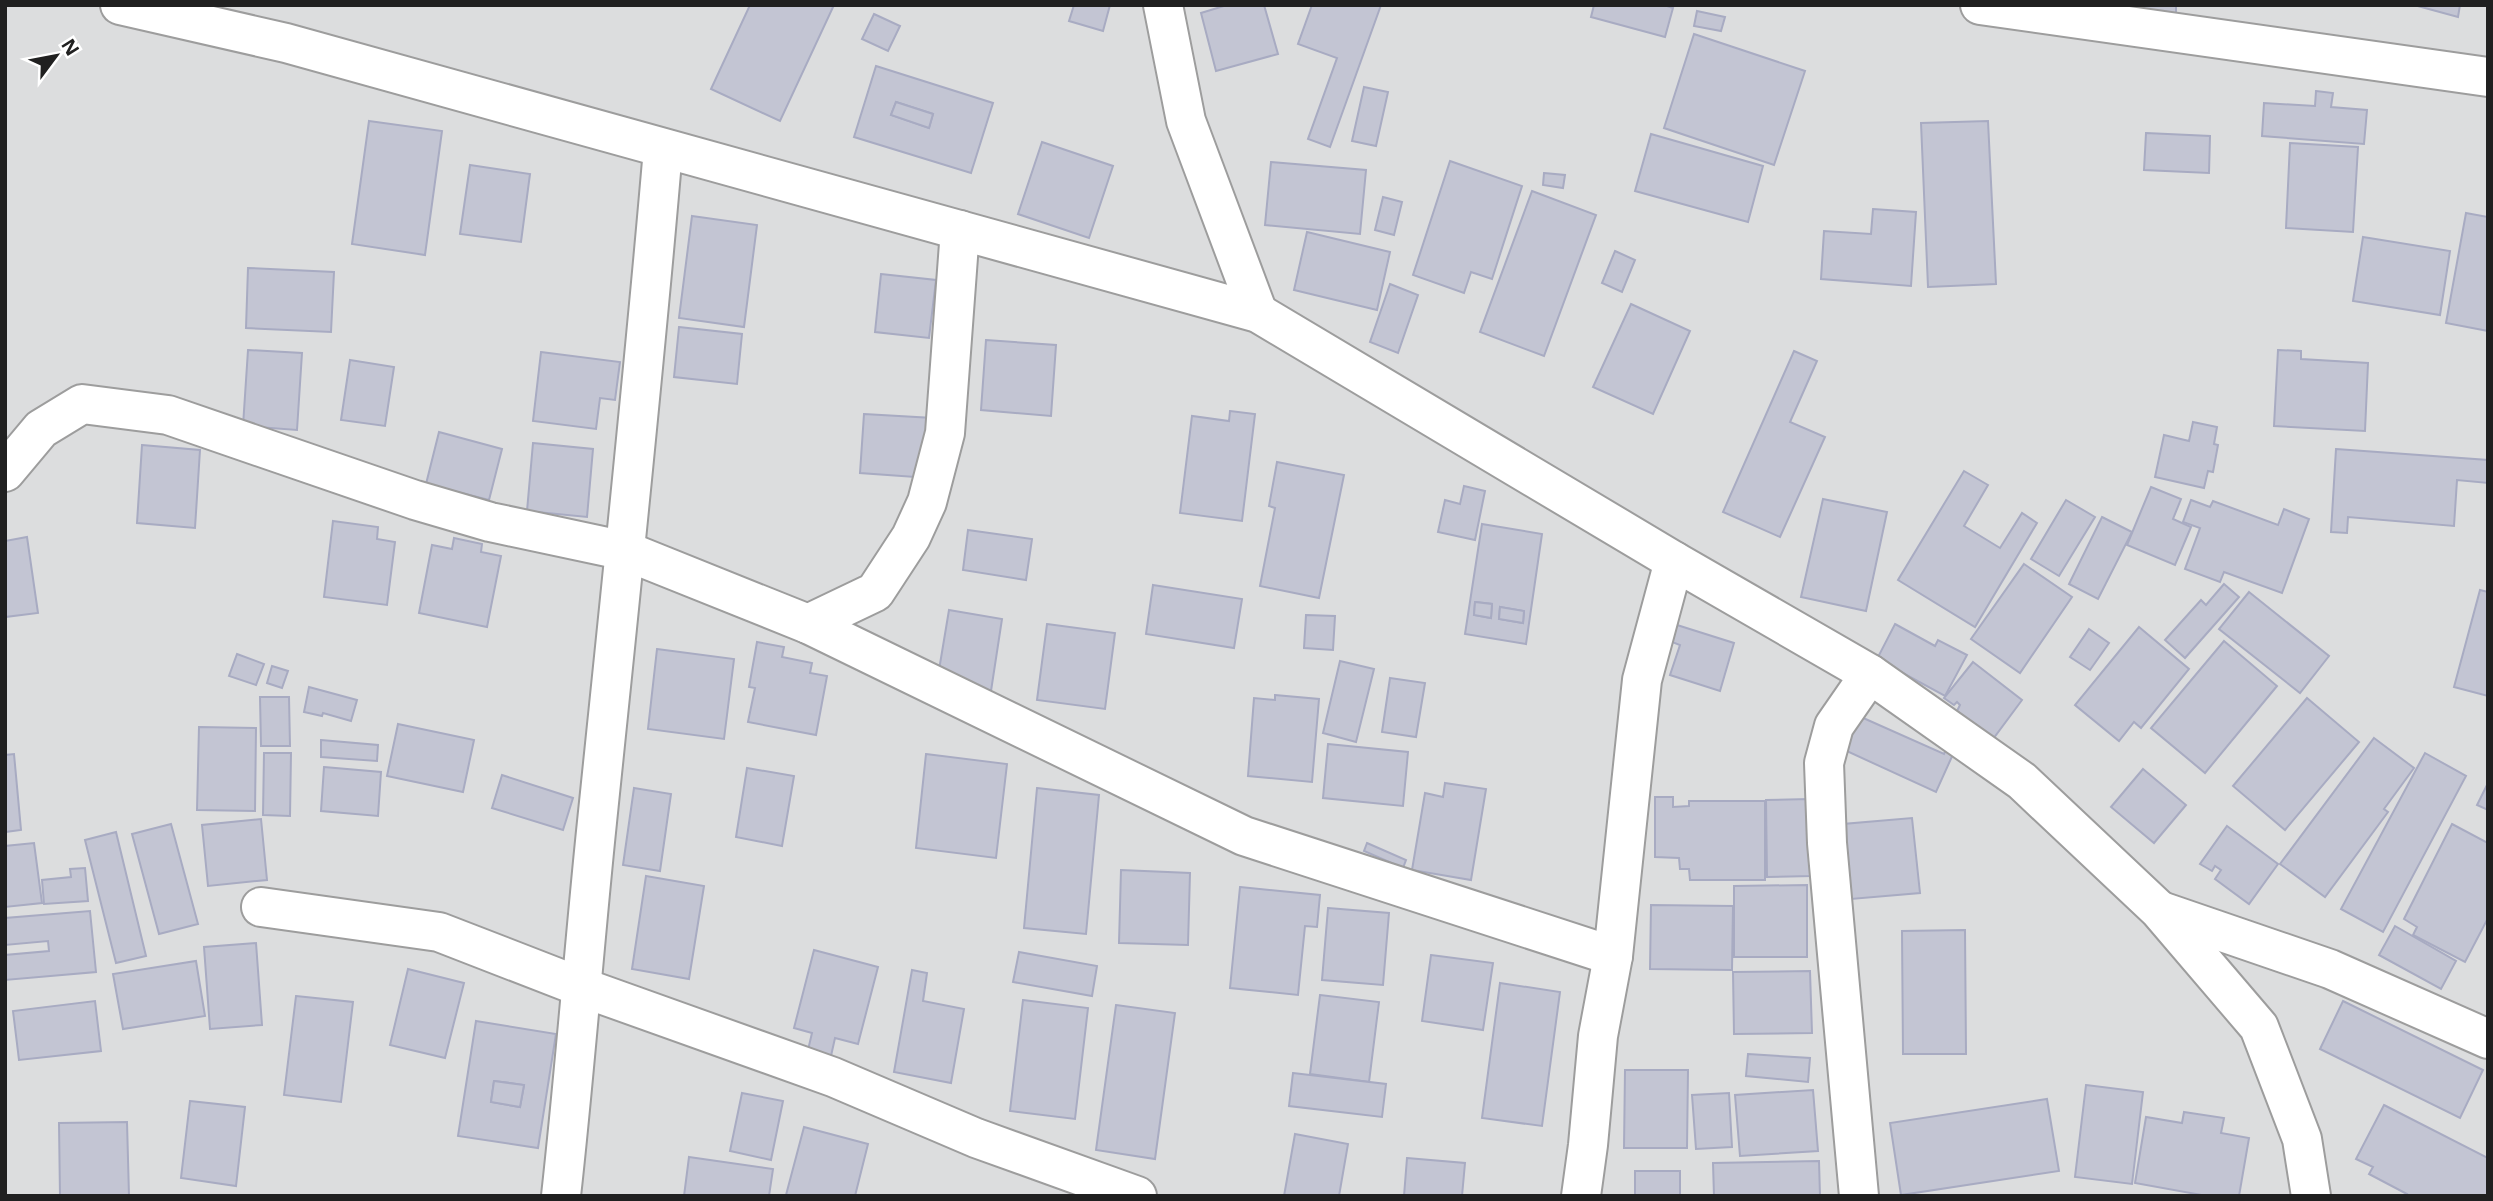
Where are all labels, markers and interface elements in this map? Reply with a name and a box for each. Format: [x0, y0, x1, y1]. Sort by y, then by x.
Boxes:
north arrow [21, 21, 91, 91]
text: N [55, 34, 86, 60]

